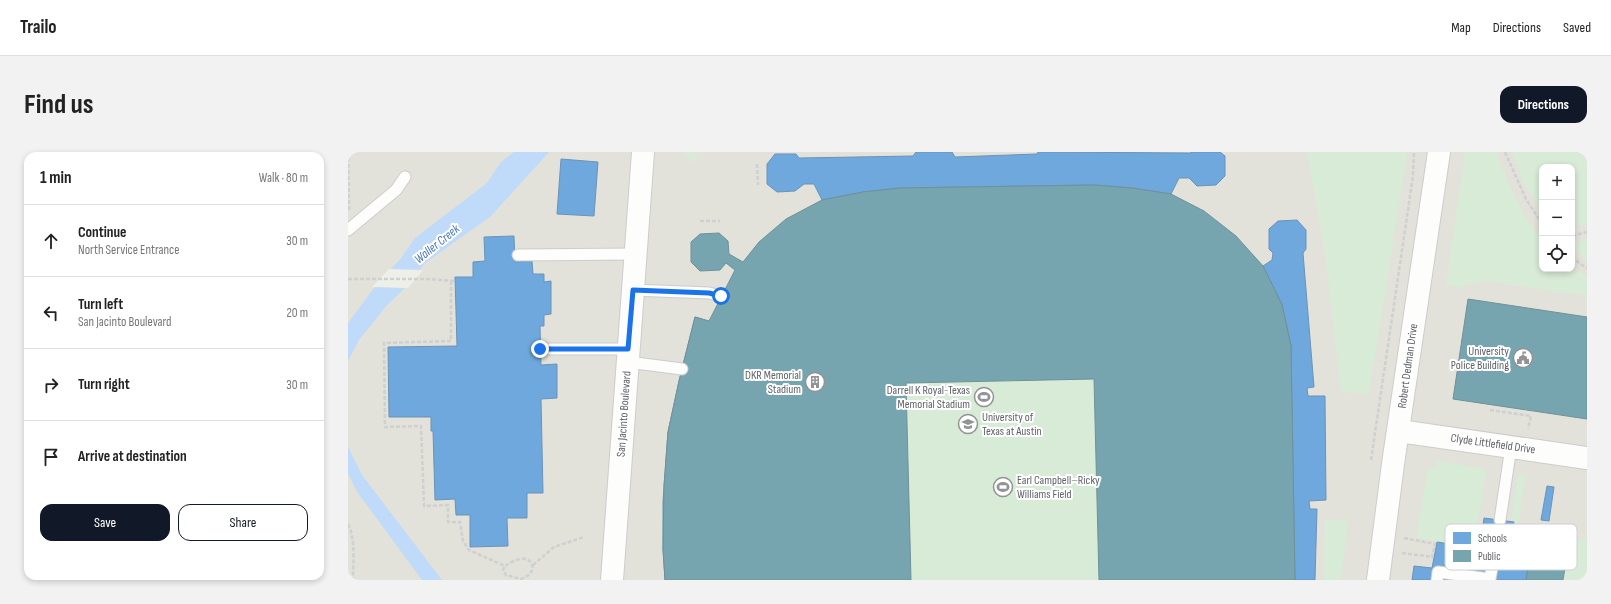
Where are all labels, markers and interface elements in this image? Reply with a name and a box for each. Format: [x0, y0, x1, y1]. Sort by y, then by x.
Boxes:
text: Trailo [20, 16, 57, 39]
text: Map [1451, 19, 1471, 36]
text: Directions [1493, 19, 1541, 36]
text: Saved [1563, 19, 1591, 36]
button: Directions [1500, 86, 1587, 123]
text: Find us [24, 88, 93, 121]
map controls [1539, 164, 1575, 272]
button: + [1539, 164, 1575, 200]
text: 1 min [40, 168, 72, 188]
text: Walk · 80 m [259, 170, 308, 186]
button: − [1539, 200, 1575, 236]
water label: Waller Creek [411, 220, 464, 267]
text: Continue [78, 223, 127, 242]
icon: ahead [40, 230, 62, 252]
text: 30 m [286, 233, 308, 249]
button: locate [1539, 236, 1575, 272]
text: North Service Entrance [78, 242, 179, 258]
route start [712, 287, 730, 305]
text: Turn left [78, 295, 123, 314]
icon: left [40, 302, 62, 324]
text: 20 m [286, 305, 308, 321]
text: San Jacinto Boulevard [78, 314, 171, 330]
street label: Robert Dedman Drive [1395, 323, 1421, 409]
route end [531, 340, 549, 358]
place label: University Police Building [1451, 344, 1509, 373]
public building icon: University Police Building [1512, 347, 1534, 369]
place label: DKR Memorial Stadium [745, 368, 801, 397]
street label: San Jacinto Boulevard [614, 370, 634, 458]
building icon: DKR Memorial Stadium [804, 371, 826, 393]
icon: right [40, 374, 62, 396]
text: Turn right [78, 375, 130, 394]
text: 30 m [286, 377, 308, 393]
place label: Darrell K Royal-Texas Memorial Stadium [887, 383, 970, 412]
sports icon: Darrell K Royal-Texas Memorial Stadium [973, 386, 995, 408]
place label: University of Texas at Austin [982, 410, 1042, 439]
school or university icon: University of Texas at Austin [957, 413, 979, 435]
street label: Clyde Littlefield Drive [1450, 431, 1537, 457]
icon: arrive [40, 446, 62, 468]
text: Arrive at destination [78, 447, 187, 466]
place label: Earl Campbell–Ricky Williams Field [1017, 473, 1100, 502]
sports icon: Earl Campbell–Ricky Williams Field [992, 476, 1014, 498]
button: Save [40, 504, 170, 541]
button: Share [178, 504, 308, 541]
legend [1445, 524, 1577, 570]
text: Schools [1478, 532, 1507, 545]
text: Public [1478, 550, 1501, 563]

